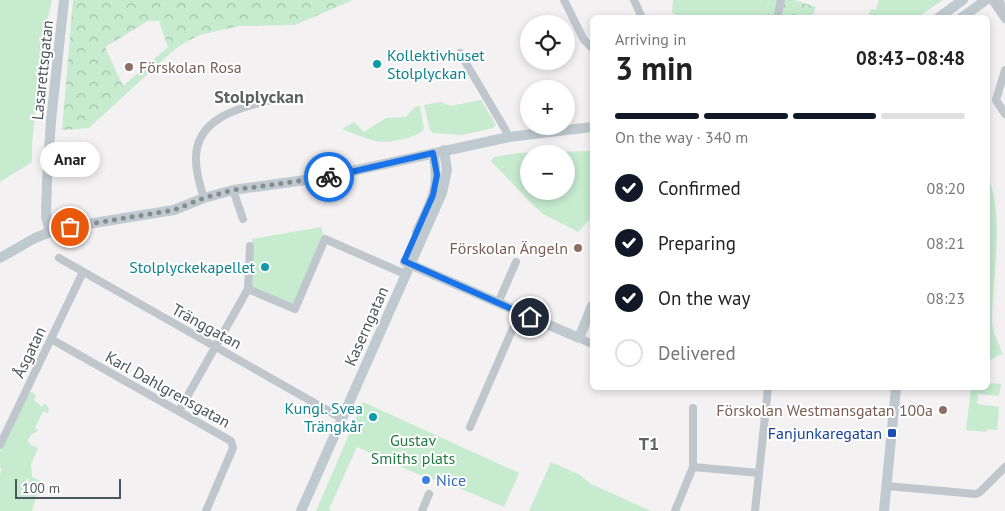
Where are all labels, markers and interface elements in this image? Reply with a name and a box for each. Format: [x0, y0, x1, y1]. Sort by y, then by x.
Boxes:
map controls [520, 15, 575, 200]
button: locate [520, 15, 575, 70]
street label: Lasarettsgatan [27, 19, 57, 121]
text: Arriving in [615, 29, 686, 49]
place label: Kollektivhuset Stolplyckan [387, 45, 485, 83]
text: 08:43–08:48 [856, 46, 965, 70]
text: 3 min [615, 47, 693, 89]
place label: Förskolan Rosa [139, 57, 242, 77]
marker: Kollektivhuset Stolplyckan [371, 58, 383, 70]
marker: Förskolan Rosa [123, 61, 135, 73]
button: + [520, 80, 575, 135]
district label: Stolplyckan [214, 85, 304, 108]
text: On the way · 340 m [615, 127, 748, 147]
callout: Anar [40, 142, 100, 177]
button: − [520, 145, 575, 200]
text: Anar [54, 149, 86, 169]
courier [304, 152, 354, 202]
icon: bike [315, 163, 343, 191]
icon: check [615, 174, 643, 202]
text: Confirmed [658, 176, 741, 200]
text: 08:20 [927, 178, 965, 198]
pin [49, 206, 91, 248]
icon: bag [56, 213, 84, 241]
icon: check [615, 229, 643, 257]
text: Preparing [658, 231, 736, 255]
text: 08:21 [927, 233, 965, 253]
place label: Förskolan Ängeln [450, 238, 568, 258]
marker: Förskolan Ängeln [572, 242, 584, 254]
place label: Stolplyckekapellet [129, 257, 256, 277]
marker: Stolplyckekapellet [259, 261, 271, 273]
street label: Kaserngatan [340, 283, 392, 369]
icon: check [615, 284, 643, 312]
text: On the way [658, 286, 750, 310]
text: 08:23 [927, 288, 965, 308]
pin [509, 296, 551, 338]
street label: Tränggatan [169, 299, 245, 353]
icon: home [516, 303, 544, 331]
street label: Åsgatan [8, 323, 50, 381]
text: Delivered [658, 341, 736, 365]
street label: Karl Dahlgrensgatan [102, 346, 234, 432]
place label: Kungl. Svea Trängkår [285, 398, 364, 436]
place label: Förskolan Westmansgatan 100a [716, 400, 933, 420]
marker: Förskolan Westmansgatan 100a [937, 404, 949, 416]
marker: Kungl. Svea Trängkår [367, 411, 379, 423]
place label: Fanjunkaregatan [768, 423, 882, 443]
marker: Fanjunkaregatan [886, 427, 898, 439]
park label: Gustav Smiths plats [371, 430, 455, 468]
district label: T1 [639, 432, 659, 455]
place label: Nice [436, 470, 466, 490]
marker: Nice [420, 474, 432, 486]
scale bar [15, 476, 121, 499]
text: 100 m [22, 479, 60, 497]

